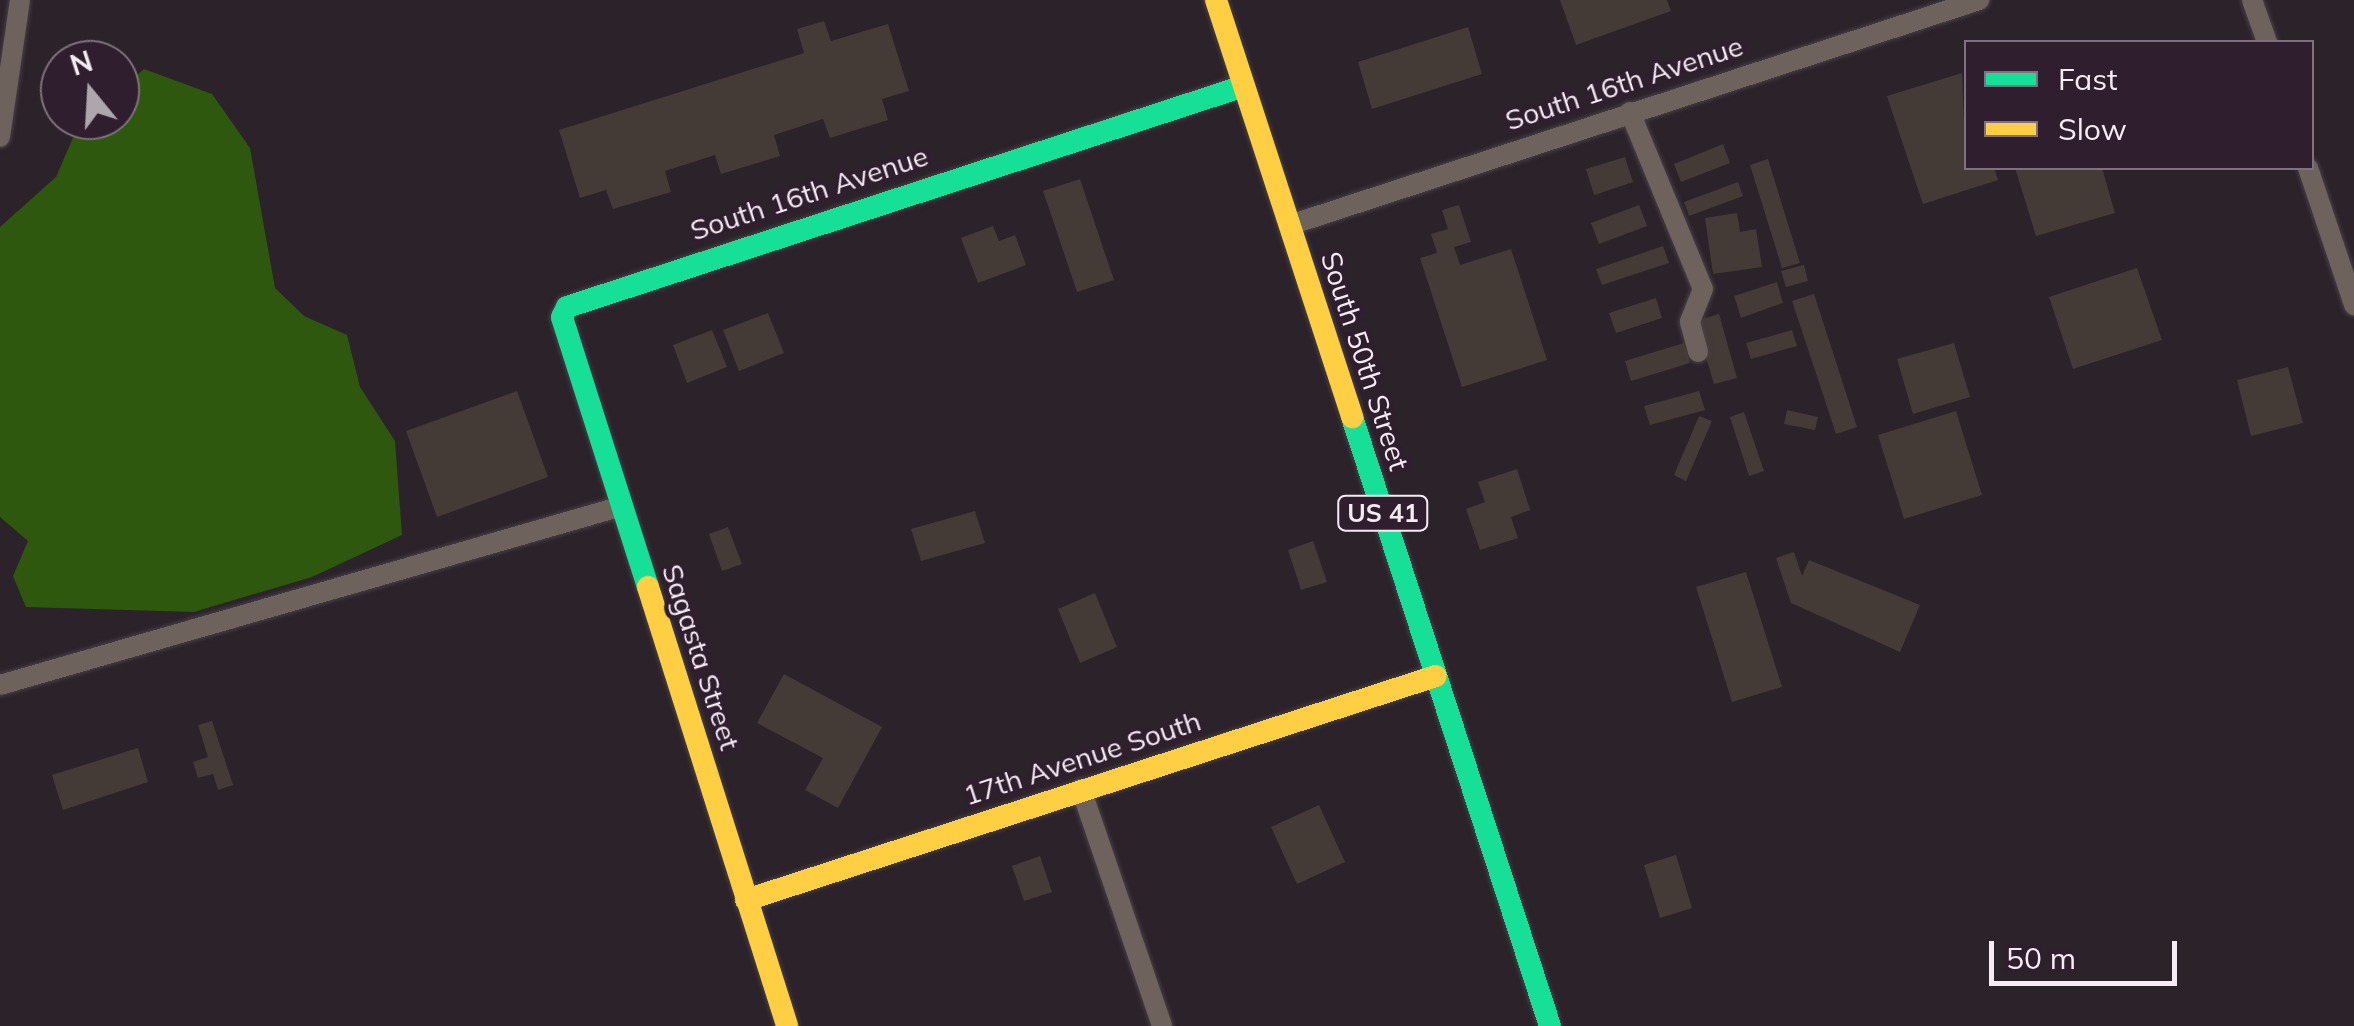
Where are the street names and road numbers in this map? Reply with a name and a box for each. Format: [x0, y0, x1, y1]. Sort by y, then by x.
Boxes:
street label: South 16th Avenue [1501, 29, 1747, 137]
street label: South 16th Avenue [686, 139, 932, 247]
street label: South 50th Street [1314, 248, 1416, 474]
road number: US 41 [1336, 493, 1430, 533]
street label: Sagasta Street [655, 560, 747, 754]
street label: 17th Avenue South [959, 704, 1205, 812]

